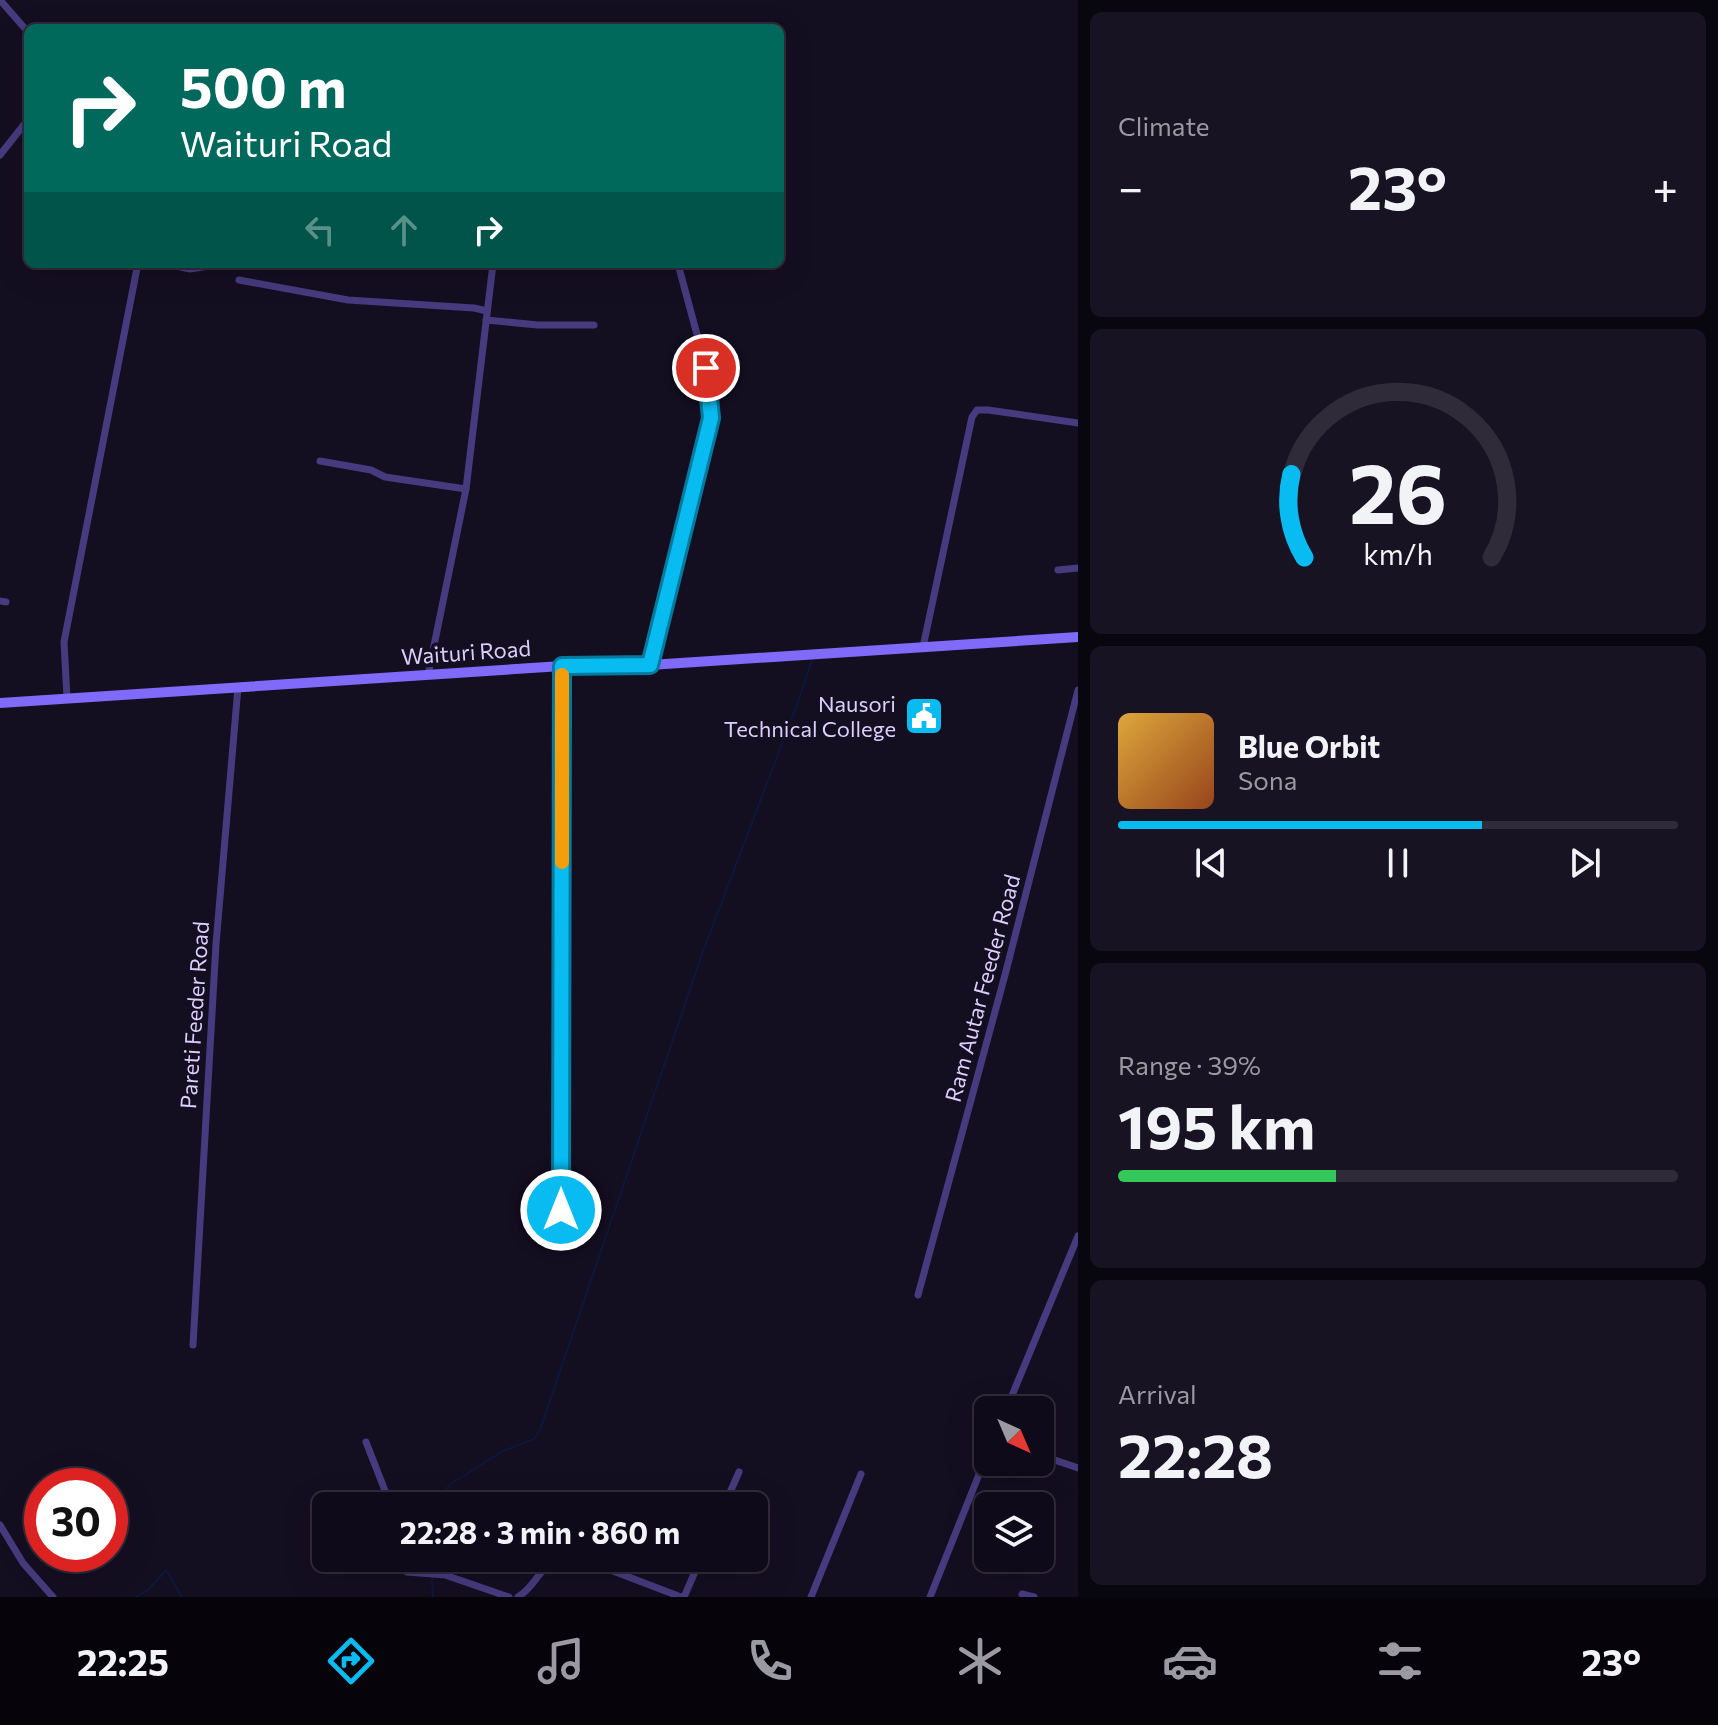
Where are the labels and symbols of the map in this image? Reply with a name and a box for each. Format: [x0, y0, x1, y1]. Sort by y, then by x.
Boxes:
pin [672, 334, 740, 402]
street label: Waituri Road [400, 634, 532, 670]
place label: Nausori Technical College [724, 690, 896, 742]
public building icon: Nausori Technical College [903, 695, 945, 737]
street label: Ram Autar Feeder Road [939, 871, 1025, 1105]
street label: Pareti Feeder Road [174, 920, 214, 1110]
position arrow [519, 1168, 603, 1252]
north arrow [974, 1396, 1054, 1476]
speed limit sign: 30 [24, 1468, 128, 1572]

